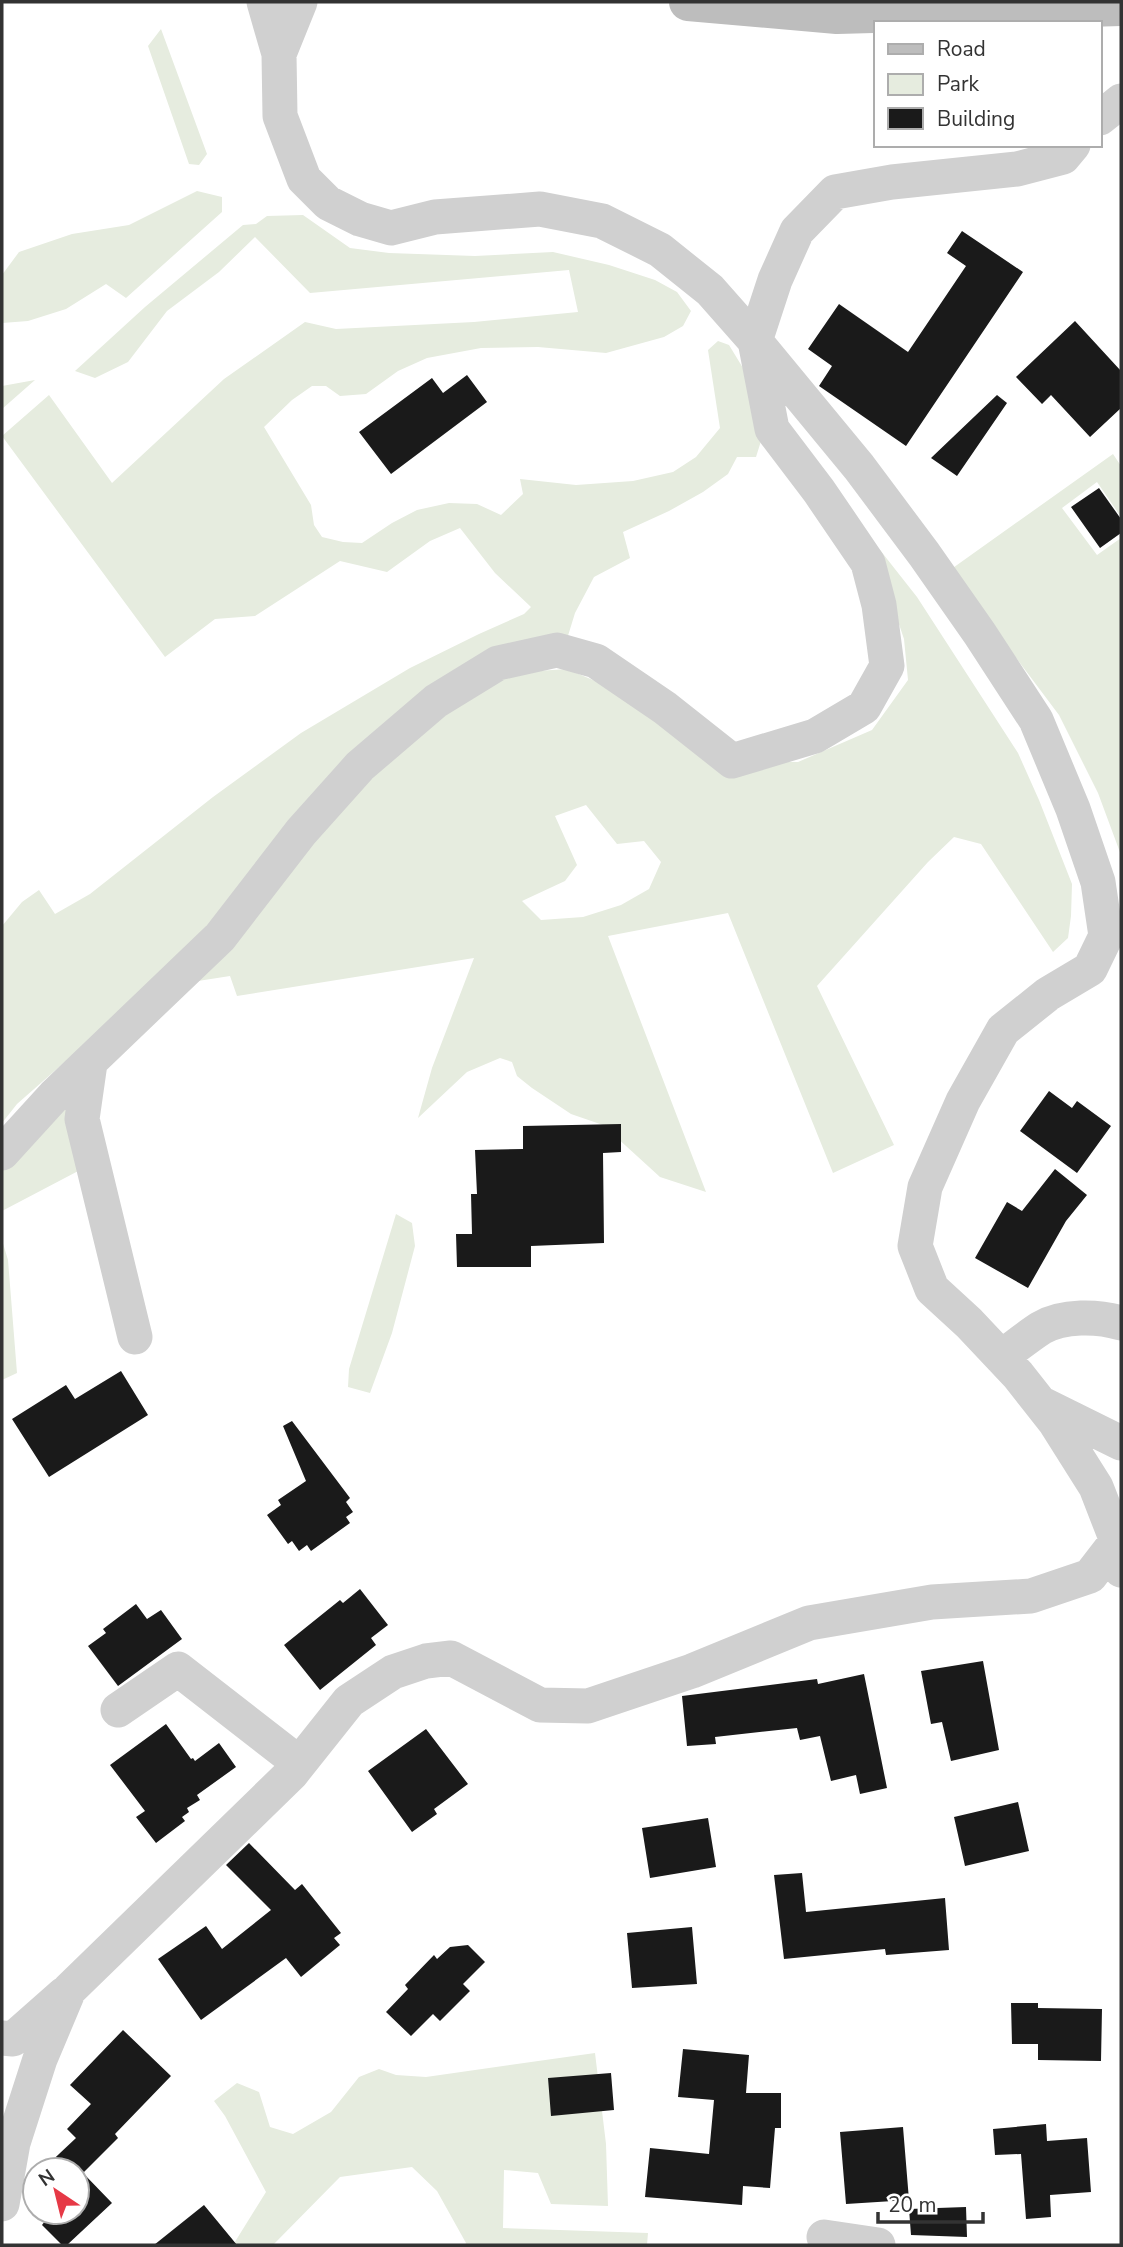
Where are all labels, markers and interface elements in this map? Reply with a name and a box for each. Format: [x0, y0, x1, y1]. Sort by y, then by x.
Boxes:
legend [874, 21, 1102, 147]
text: Road [937, 35, 986, 63]
text: Park [937, 70, 979, 98]
text: Building [937, 105, 1015, 133]
north arrow [21, 2156, 91, 2226]
text: N [34, 2163, 60, 2193]
scale bar [878, 2180, 983, 2224]
text: 20 m [888, 2191, 937, 2219]

